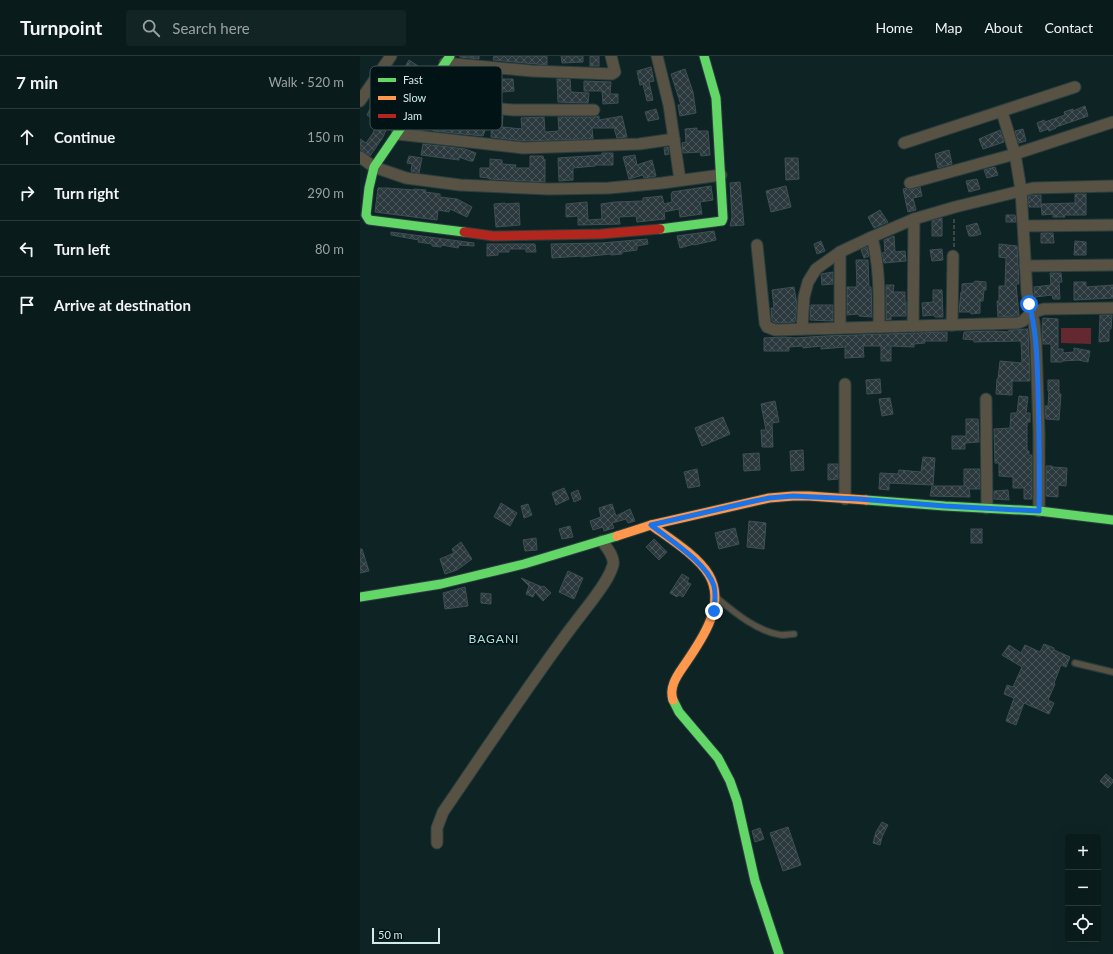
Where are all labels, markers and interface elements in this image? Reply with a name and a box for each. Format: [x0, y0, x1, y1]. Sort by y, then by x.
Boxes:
search box [126, 10, 406, 46]
text: Turnpoint [20, 16, 102, 39]
icon: search [140, 17, 162, 39]
text: Search here [172, 19, 250, 37]
text: Home [875, 19, 913, 36]
text: Map [935, 19, 962, 36]
text: About [984, 19, 1022, 36]
text: Contact [1044, 19, 1093, 36]
legend [370, 66, 502, 130]
text: 7 min [16, 72, 58, 93]
text: Fast [403, 73, 423, 86]
text: Walk · 520 m [268, 74, 344, 90]
text: Slow [403, 91, 427, 104]
text: Jam [403, 109, 422, 122]
icon: ahead [16, 126, 38, 148]
text: Continue [54, 128, 115, 146]
text: 150 m [307, 129, 344, 145]
icon: right [16, 182, 38, 204]
text: Turn right [54, 184, 119, 202]
text: 290 m [307, 185, 344, 201]
icon: left [16, 238, 38, 260]
text: Turn left [54, 240, 110, 258]
text: 80 m [315, 241, 344, 257]
icon: arrive [16, 294, 38, 316]
route start [1020, 295, 1038, 313]
text: Arrive at destination [54, 296, 191, 314]
route end [705, 602, 723, 620]
district label: BAGANI [469, 631, 519, 646]
map controls [1065, 834, 1101, 942]
button: + [1065, 834, 1101, 870]
button: − [1065, 870, 1101, 906]
button: locate [1065, 906, 1101, 942]
scale bar [372, 926, 440, 945]
text: 50 m [378, 928, 403, 941]

